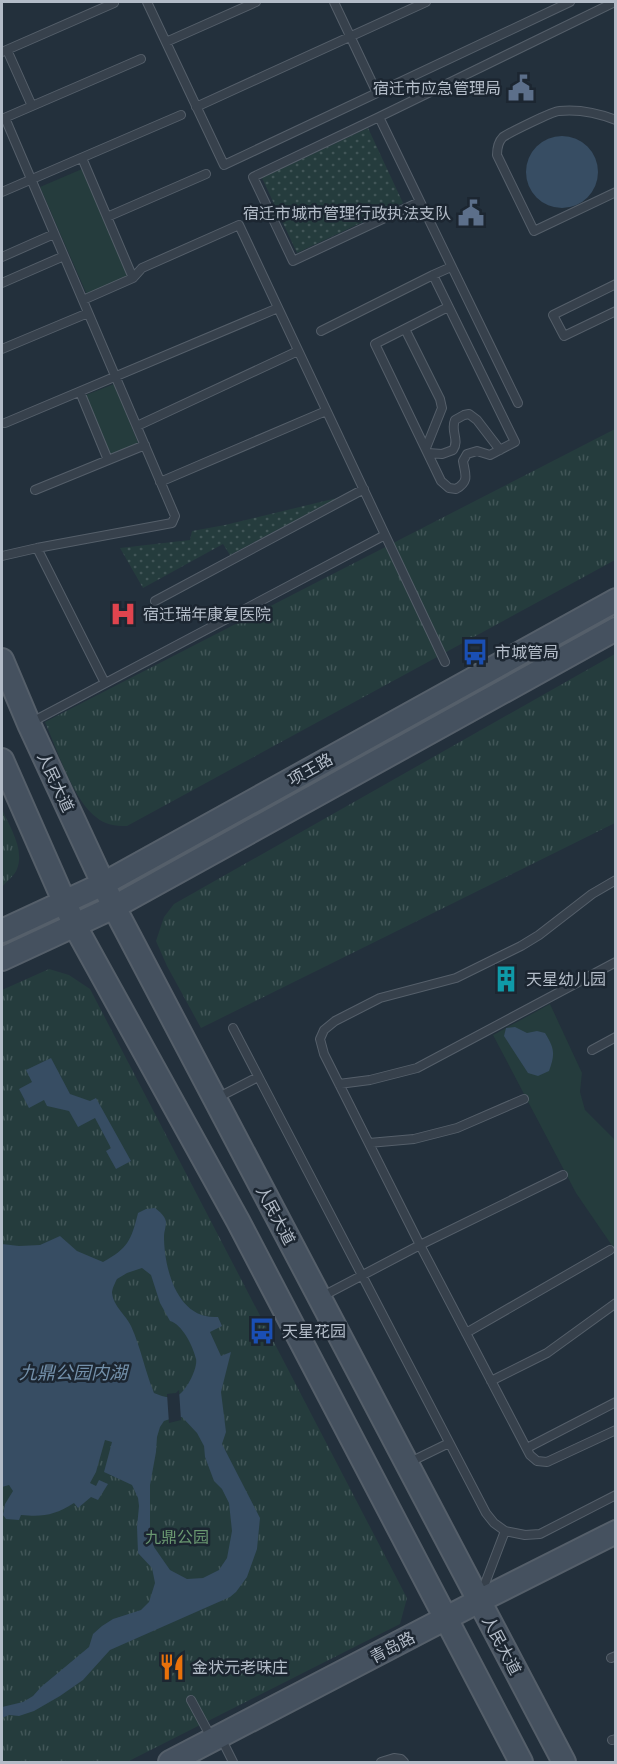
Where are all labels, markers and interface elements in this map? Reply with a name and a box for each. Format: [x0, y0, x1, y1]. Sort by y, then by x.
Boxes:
public building icon: 宿迁市应急管理局 [506, 73, 536, 103]
place label: 宿迁市应急管理局 [373, 76, 501, 100]
public building icon: 宿迁市城市管理行政执法支队 [456, 198, 486, 228]
place label: 宿迁市城市管理行政执法支队 [243, 201, 451, 225]
hospital icon: 宿迁瑞年康复医院 [108, 599, 138, 629]
place label: 宿迁瑞年康复医院 [143, 602, 271, 626]
bus stop icon: 市城管局 [460, 637, 490, 667]
place label: 市城管局 [495, 640, 559, 664]
street label: 项王路 [283, 747, 337, 791]
street label: 人民大道 [32, 748, 80, 816]
building icon: 天星幼儿园 [491, 964, 521, 994]
place label: 天星幼儿园 [526, 967, 606, 991]
street label: 人民大道 [250, 1181, 302, 1249]
bus stop icon: 天星花园 [247, 1316, 277, 1346]
place label: 天星花园 [282, 1319, 346, 1343]
water label: 九鼎公园内湖 [19, 1359, 130, 1386]
park label: 九鼎公园 [145, 1525, 209, 1549]
street label: 人民大道 [476, 1611, 528, 1679]
street label: 青岛路 [365, 1625, 419, 1669]
restaurant icon: 金状元老味庄 [157, 1652, 187, 1682]
place label: 金状元老味庄 [192, 1655, 288, 1679]

